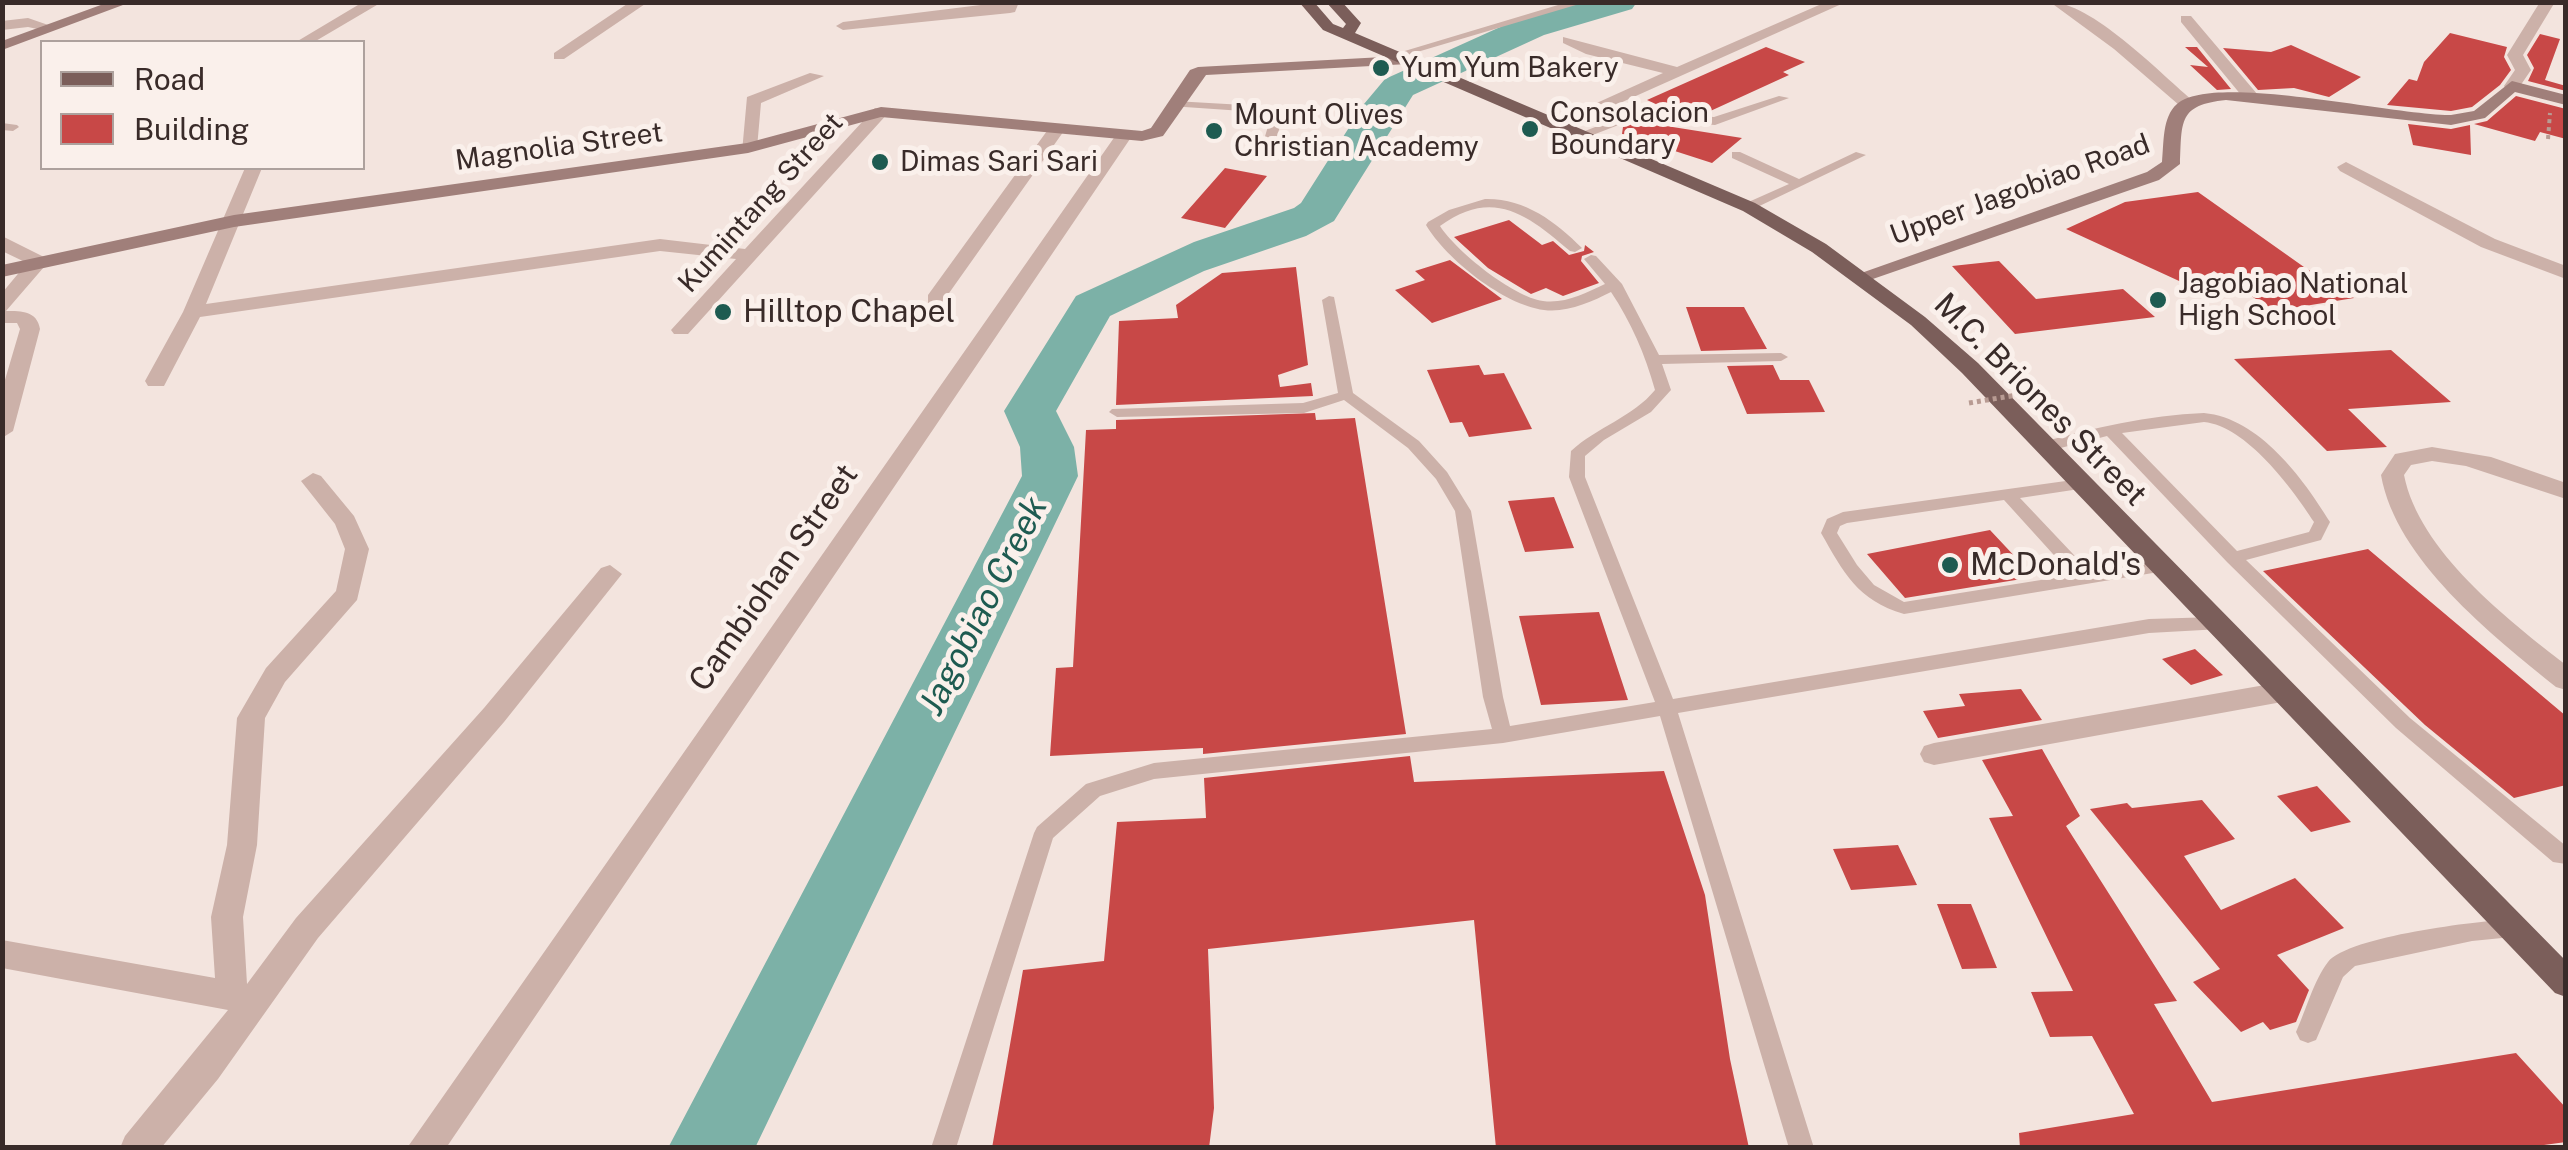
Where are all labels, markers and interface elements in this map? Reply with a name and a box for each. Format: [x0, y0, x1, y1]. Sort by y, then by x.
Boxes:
legend [40, 40, 365, 170]
place label: Yum Yum Bakery [1401, 51, 1619, 85]
marker: Yum Yum Bakery [1370, 57, 1392, 79]
text: Road [134, 61, 205, 97]
place label: Consolacion Boundary [1550, 96, 1709, 162]
place label: Mount Olives Christian Academy [1234, 98, 1479, 164]
street label: Kumintang Street [672, 106, 850, 300]
text: Building [134, 111, 249, 147]
street label: Magnolia Street [453, 116, 665, 178]
marker: Consolacion Boundary [1519, 118, 1541, 140]
marker: Mount Olives Christian Academy [1203, 120, 1225, 142]
street label: Upper Jagobiao Road [1886, 127, 2154, 253]
place label: Dimas Sari Sari [900, 145, 1098, 179]
marker: Dimas Sari Sari [869, 151, 891, 173]
place label: Jagobiao National High School [2178, 267, 2409, 333]
street label: M.C. Briones Street [1926, 286, 2154, 514]
marker: Jagobiao National High School [2147, 289, 2169, 311]
place label: Hilltop Chapel [743, 293, 955, 331]
marker: Hilltop Chapel [712, 301, 734, 323]
street label: Cambiohan Street [681, 457, 867, 699]
water label: Jagobiao Creek [911, 490, 1057, 722]
place label: McDonald's [1970, 546, 2141, 584]
marker: McDonald's [1939, 554, 1961, 576]

